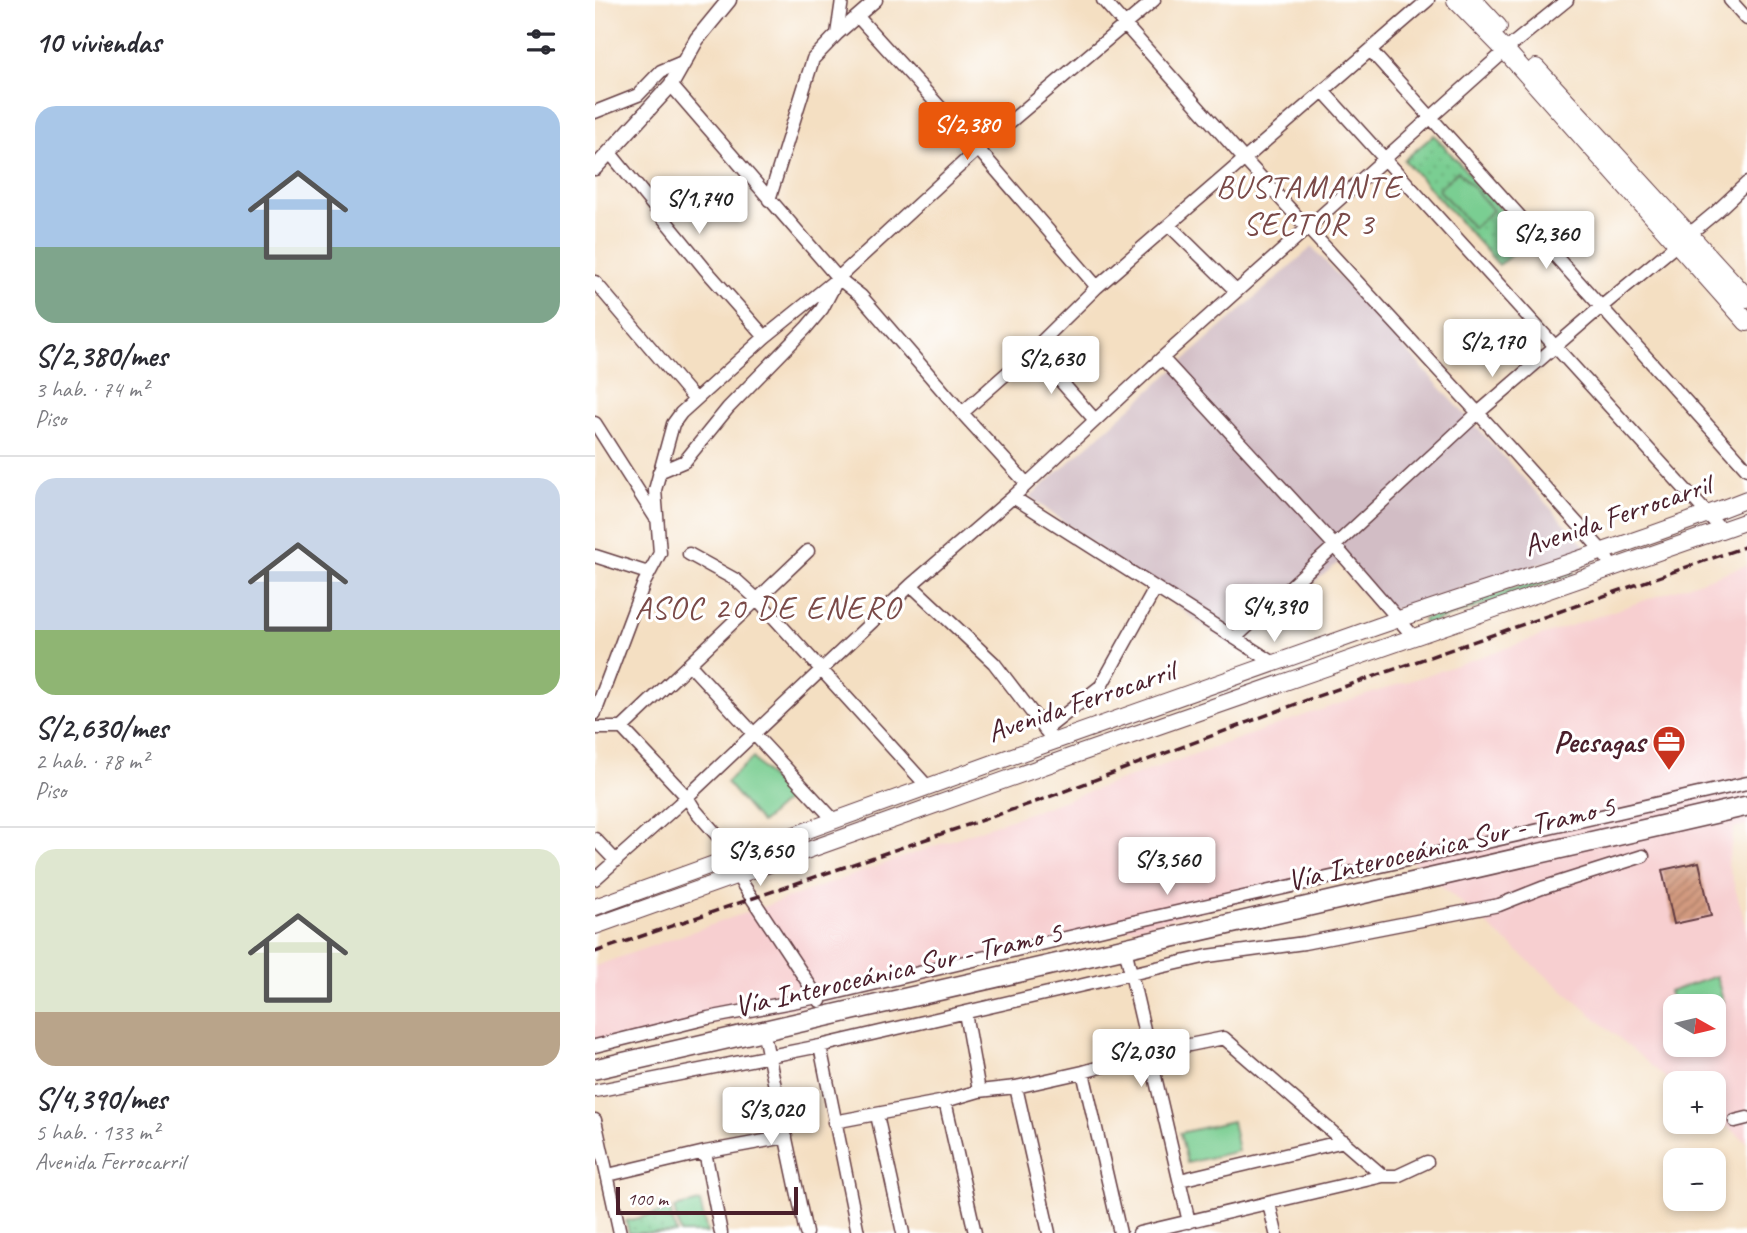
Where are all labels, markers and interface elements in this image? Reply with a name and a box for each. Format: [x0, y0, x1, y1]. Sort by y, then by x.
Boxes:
text: 10 viviendas [35, 23, 161, 61]
icon: filters [522, 23, 560, 61]
pin: S/2,380 [902, 102, 1032, 162]
text: S/2,380 [935, 110, 999, 139]
icon: home [235, 152, 361, 278]
district label: BUSTAMANTE SECTOR 3 [1216, 166, 1404, 244]
pin: S/1,740 [634, 176, 764, 236]
text: S/1,740 [667, 184, 731, 213]
pin: S/2,360 [1481, 212, 1611, 271]
text: S/2,360 [1513, 219, 1579, 248]
pin: S/2,170 [1427, 320, 1557, 379]
text: S/2,170 [1460, 327, 1524, 356]
pin: S/2,630 [986, 336, 1116, 396]
text: S/2,380/mes [35, 337, 167, 375]
text: S/2,630 [1018, 344, 1084, 373]
text: 3 hab. · 74 m² [35, 375, 148, 404]
text: Piso [35, 404, 66, 433]
street label: Avenida Ferrocarril [1518, 464, 1720, 565]
icon: home [235, 524, 361, 650]
pin: S/4,390 [1209, 584, 1339, 644]
district label: ASOC 20 DE ENERO [634, 587, 903, 628]
text: S/4,390 [1242, 592, 1306, 621]
street label: Avenida Ferrocarril [982, 650, 1184, 751]
text: S/2,630/mes [35, 709, 168, 747]
place label: Pecsagas [1554, 723, 1648, 761]
office icon: Pecsagas [1650, 723, 1688, 772]
text: 2 hab. · 78 m² [35, 747, 148, 776]
text: Piso [35, 776, 66, 805]
street label: Vía Interoceánica Sur - Tramo 5 [1284, 786, 1620, 899]
pin: S/3,650 [695, 828, 825, 888]
text: S/3,650 [727, 836, 793, 865]
pin: S/3,560 [1102, 838, 1232, 897]
text: S/3,560 [1134, 845, 1200, 874]
icon: home [235, 895, 361, 1021]
street label: Vía Interoceánica Sur - Tramo 5 [731, 912, 1067, 1025]
north arrow [1663, 994, 1725, 1057]
map controls [1663, 994, 1726, 1211]
pin: S/2,030 [1076, 1030, 1206, 1089]
text: S/2,030 [1109, 1037, 1173, 1066]
button: + [1663, 1071, 1726, 1134]
text: S/4,390/mes [35, 1080, 167, 1118]
pin: S/3,020 [706, 1088, 836, 1147]
text: S/3,020 [739, 1095, 803, 1124]
text: 5 hab. · 133 m² [35, 1118, 159, 1147]
text: Avenida Ferrocarril [35, 1147, 185, 1176]
button: − [1663, 1148, 1726, 1211]
scale bar [616, 1184, 798, 1216]
text: 100 m [627, 1187, 668, 1211]

